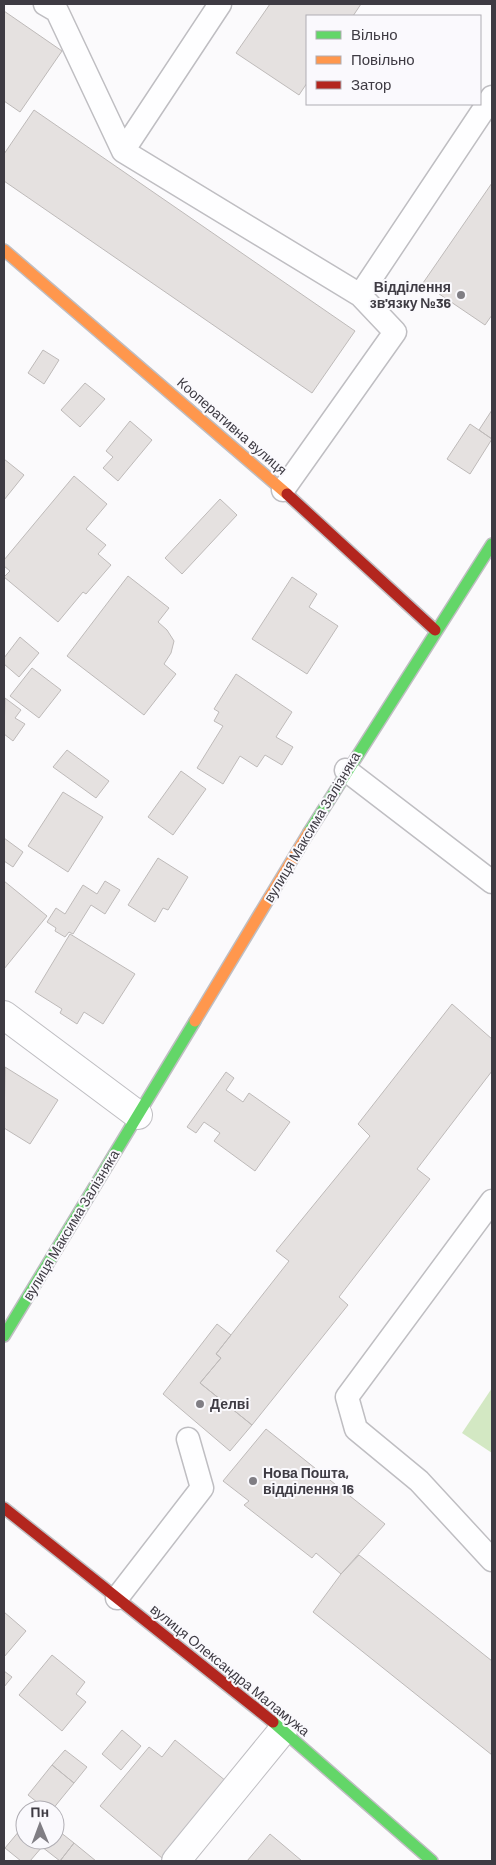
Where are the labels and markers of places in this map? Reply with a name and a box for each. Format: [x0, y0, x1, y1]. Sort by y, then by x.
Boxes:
place label: Відділення зв'язку №36 [370, 278, 451, 311]
marker: Відділення зв'язку №36 [455, 289, 467, 301]
place label: Делві [210, 1395, 249, 1412]
marker: Делві [194, 1398, 206, 1410]
place label: Нова Пошта, відділення 16 [263, 1464, 354, 1497]
marker: Нова Пошта, відділення 16 [247, 1475, 259, 1487]

